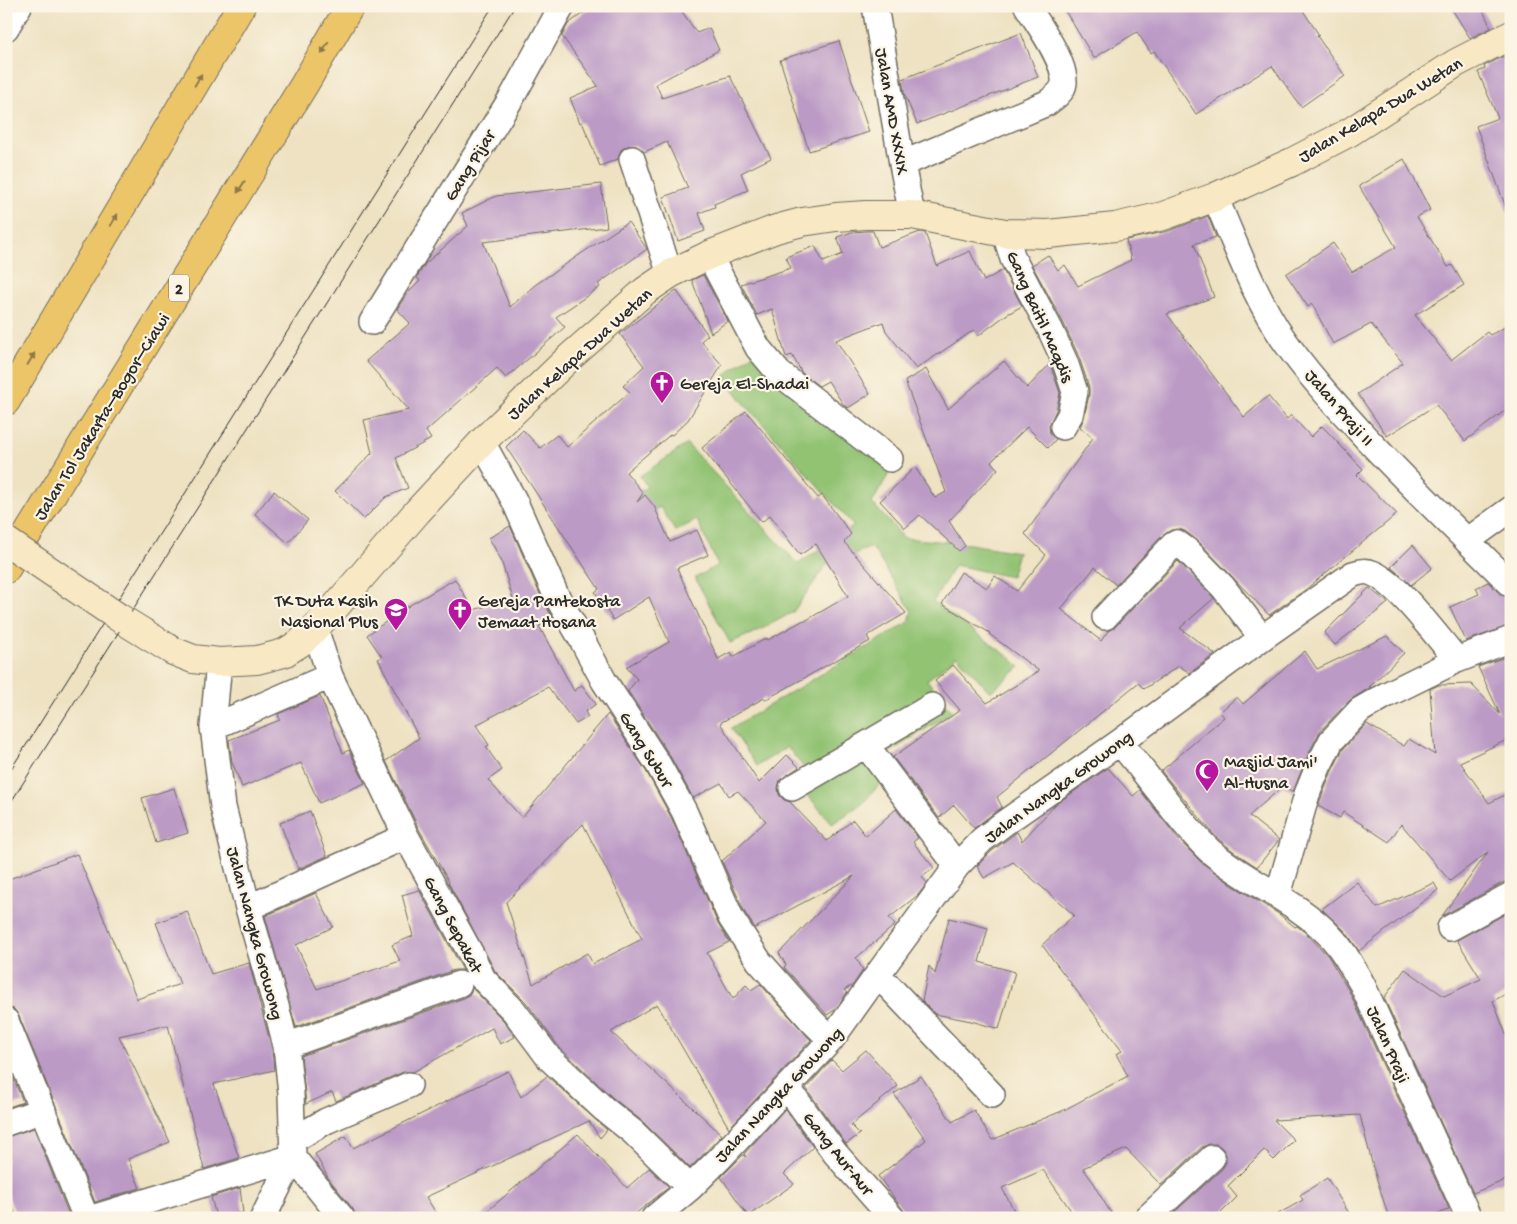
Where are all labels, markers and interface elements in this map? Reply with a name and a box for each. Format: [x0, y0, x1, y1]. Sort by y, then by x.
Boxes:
one-way arrow [321, 42, 330, 55]
street label: Jalan AMD XXXIX [869, 47, 912, 178]
street label: Jalan Kelapa Dua Wetan [1296, 54, 1467, 168]
one-way arrow [193, 74, 202, 87]
street label: Gang Pijar [441, 126, 502, 206]
one-way arrow [236, 181, 246, 194]
one-way arrow [110, 213, 119, 226]
street label: Gang Baitil Maqdis [1000, 248, 1078, 387]
road number: 2 [169, 274, 189, 302]
street label: Jalan Kelapa Dua Wetan [504, 284, 658, 425]
street label: Jalan Tol Jakarta–Bogor–Ciawi [31, 310, 176, 525]
one-way arrow [27, 353, 36, 366]
street label: Jalan Praji II [1299, 366, 1377, 451]
church icon: Gereja El-Shadai [649, 370, 675, 404]
place label: Gereja El-Shadai [680, 375, 809, 396]
place label: TK Duta Kasih Nasional Plus [274, 592, 379, 634]
place label: Gereja Pantekosta Jemaat Hosana [478, 592, 621, 634]
school or university icon: TK Duta Kasih Nasional Plus [383, 597, 409, 631]
church icon: Gereja Pantekosta Jemaat Hosana [447, 597, 473, 631]
street label: Gang Subur [613, 708, 677, 794]
street label: Jalan Nangka Growong [981, 727, 1138, 849]
place label: Masjid Jami' Al-Husna [1224, 753, 1318, 795]
mosque icon: Masjid Jami' Al-Husna [1194, 758, 1220, 792]
street label: Jalan Nangka Growong [220, 845, 287, 1022]
street label: Gang Sepakat [418, 873, 487, 978]
street label: Jalan Praji [1360, 1003, 1413, 1087]
street label: Jalan Nangka Growong [711, 1023, 848, 1168]
street label: Gang Aur-Aur [797, 1109, 878, 1202]

